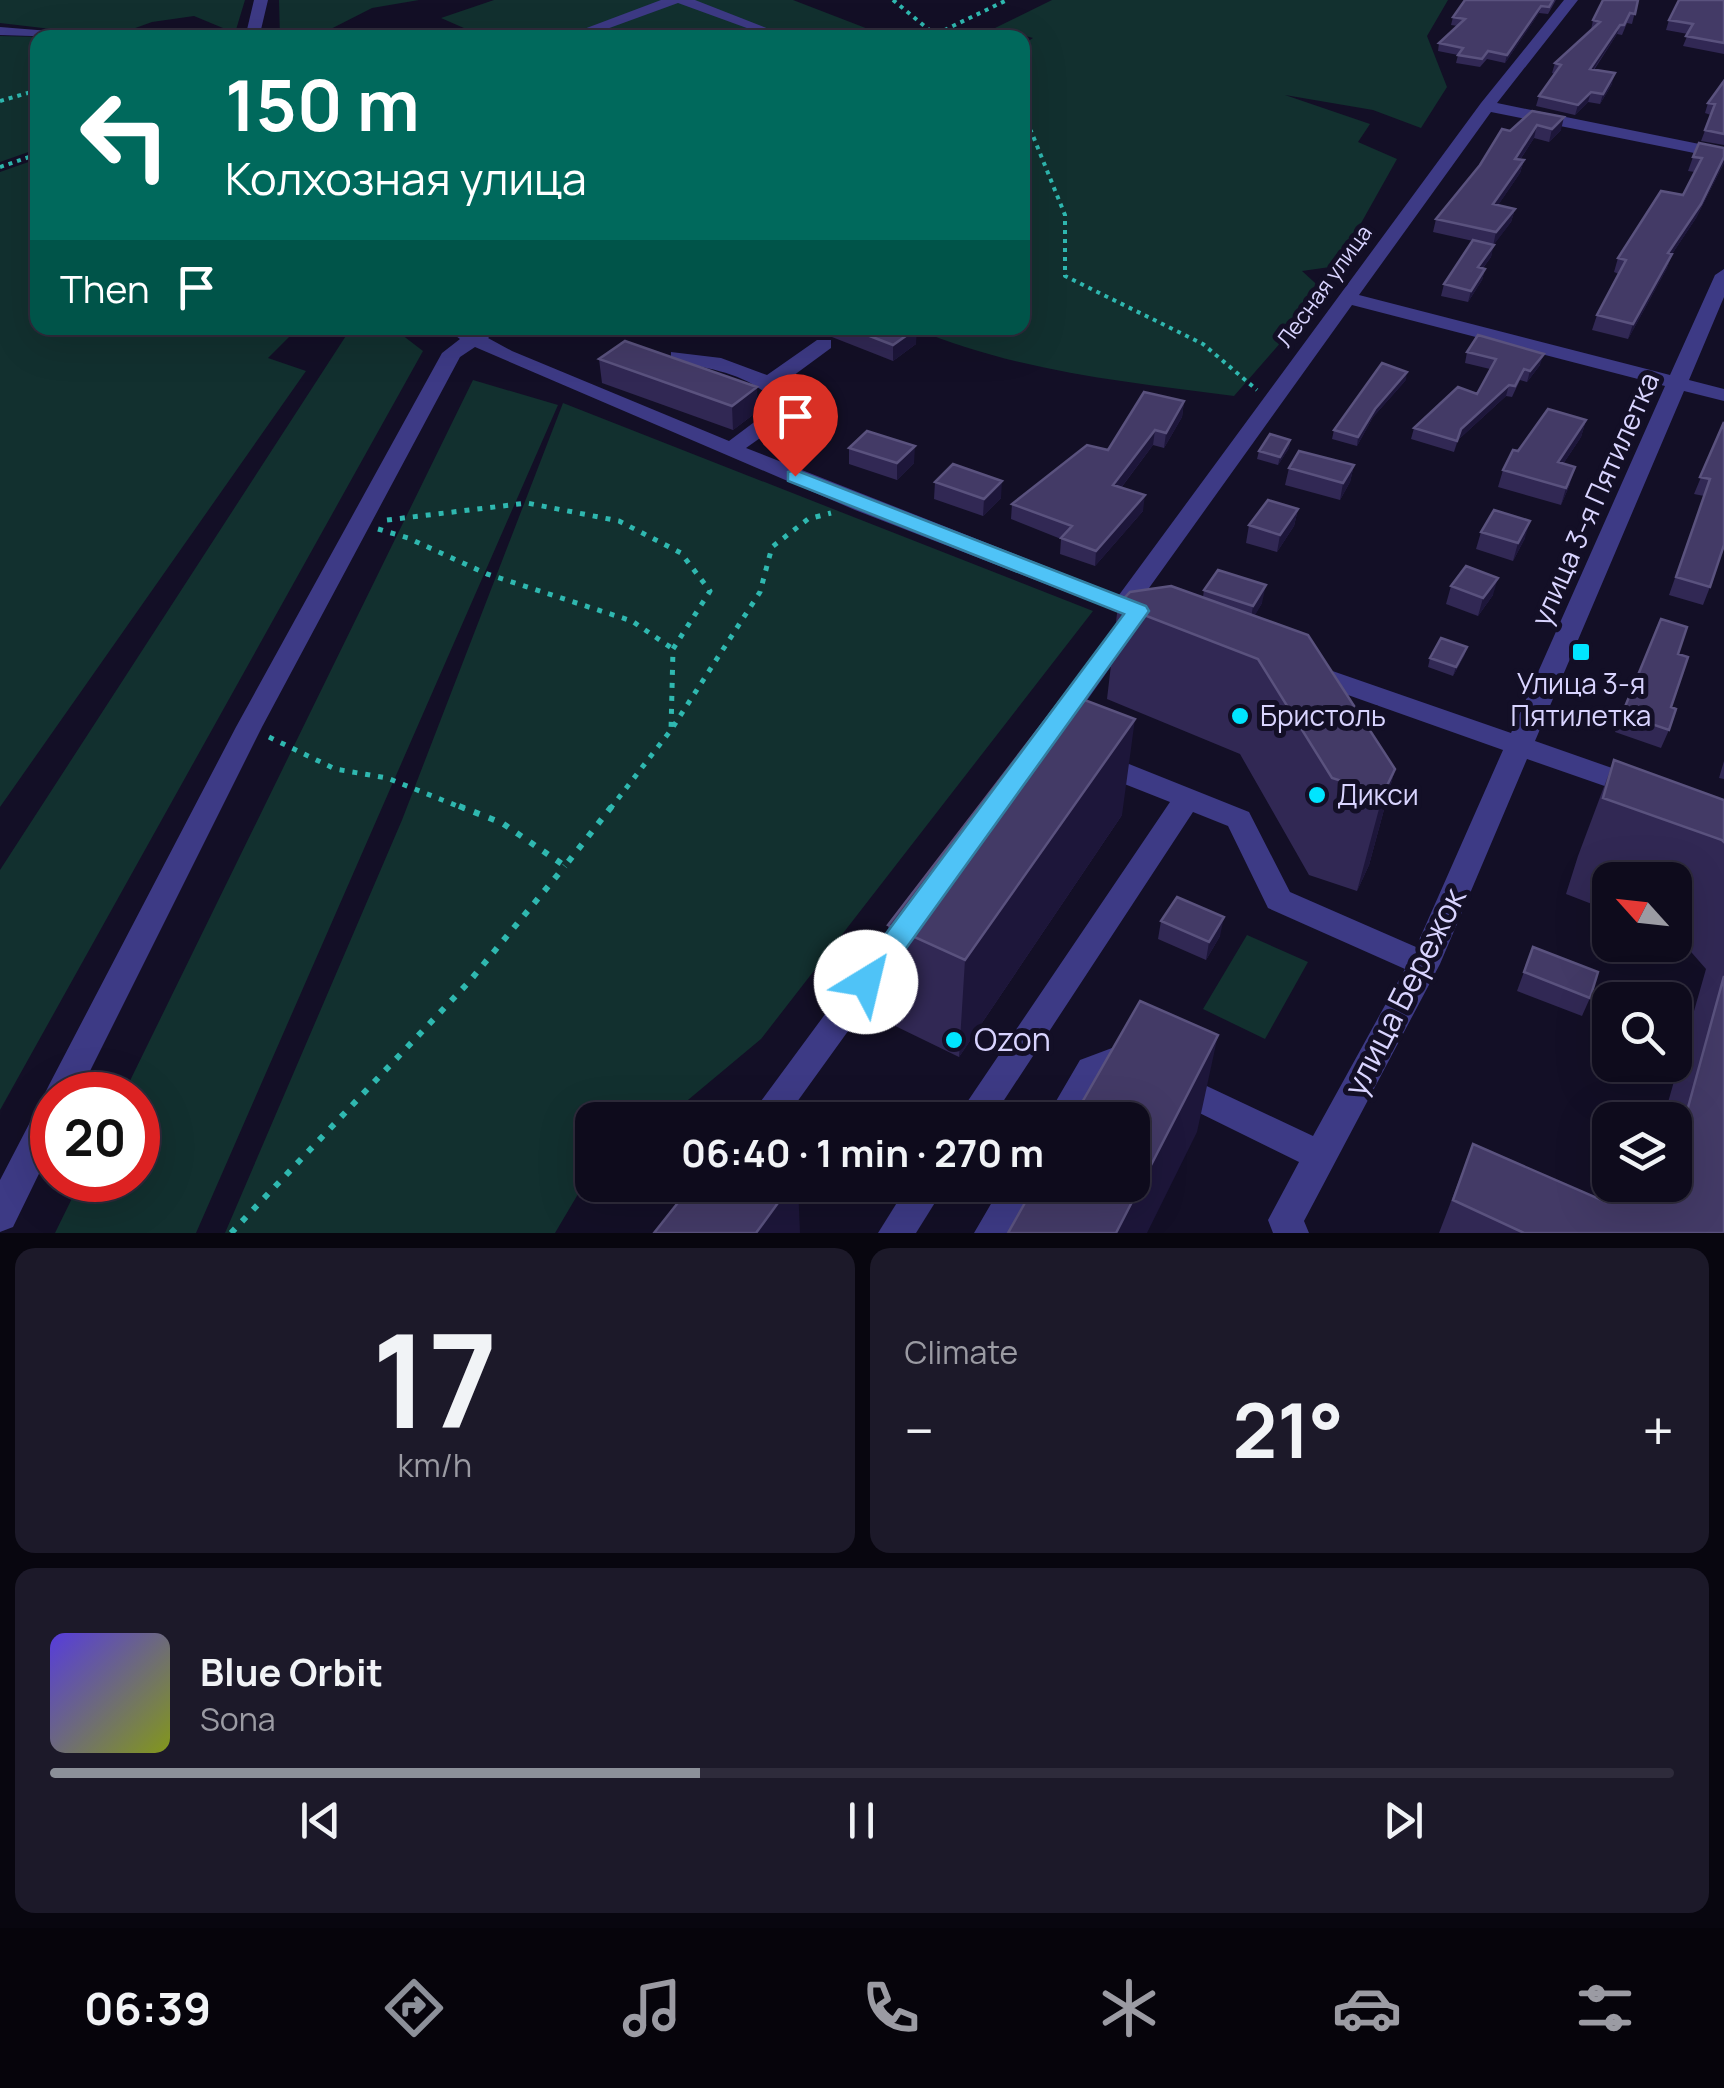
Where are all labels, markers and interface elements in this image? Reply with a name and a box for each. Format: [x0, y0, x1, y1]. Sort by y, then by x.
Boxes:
text: 150 m [225, 56, 420, 152]
icon: left [60, 70, 190, 200]
text: Колхозная улица [225, 147, 587, 209]
street label: Лесная улица [1269, 219, 1379, 353]
icon: arrive [169, 260, 224, 315]
text: Then [60, 262, 149, 314]
street label: улица 3-я Пятилетка [1521, 366, 1667, 631]
pin [753, 374, 838, 477]
icon: arrive [768, 389, 823, 444]
marker: Улица 3-я Пятилетка [1570, 641, 1592, 663]
place label: Улица 3-я Пятилетка [1511, 664, 1651, 734]
place label: Бристоль [1260, 696, 1386, 734]
marker: Бристоль [1229, 705, 1251, 727]
place label: Дикси [1337, 775, 1419, 813]
marker: Дикси [1306, 784, 1328, 806]
north arrow [1592, 862, 1692, 962]
map controls [1592, 862, 1692, 1202]
street label: улица Бережок [1333, 879, 1476, 1103]
position arrow [814, 930, 918, 1034]
button: search [1592, 982, 1692, 1082]
place label: Ozon [974, 1017, 1051, 1061]
marker: Ozon [943, 1029, 965, 1051]
speed limit sign: 20 [30, 1072, 160, 1202]
button: layers [1592, 1102, 1692, 1202]
text: 06:40 · 1 min · 270 m [681, 1126, 1044, 1178]
text: 17 [372, 1289, 498, 1467]
text: Climate [905, 1330, 1018, 1374]
text: 21° [1233, 1378, 1344, 1481]
text: − [905, 1392, 934, 1468]
text: + [1642, 1392, 1674, 1468]
text: km/h [398, 1443, 472, 1487]
text: Blue Orbit [200, 1645, 383, 1697]
text: Sona [200, 1697, 275, 1741]
icon: previous [293, 1793, 348, 1848]
icon: pause [834, 1793, 889, 1848]
icon: next [1376, 1793, 1431, 1848]
icon: directions [379, 1973, 449, 2043]
icon: music [617, 1973, 687, 2043]
icon: phone [856, 1973, 926, 2043]
icon: climate [1094, 1973, 1164, 2043]
icon: car [1332, 1973, 1402, 2043]
icon: filters [1570, 1973, 1640, 2043]
text: 06:39 [84, 1977, 211, 2039]

